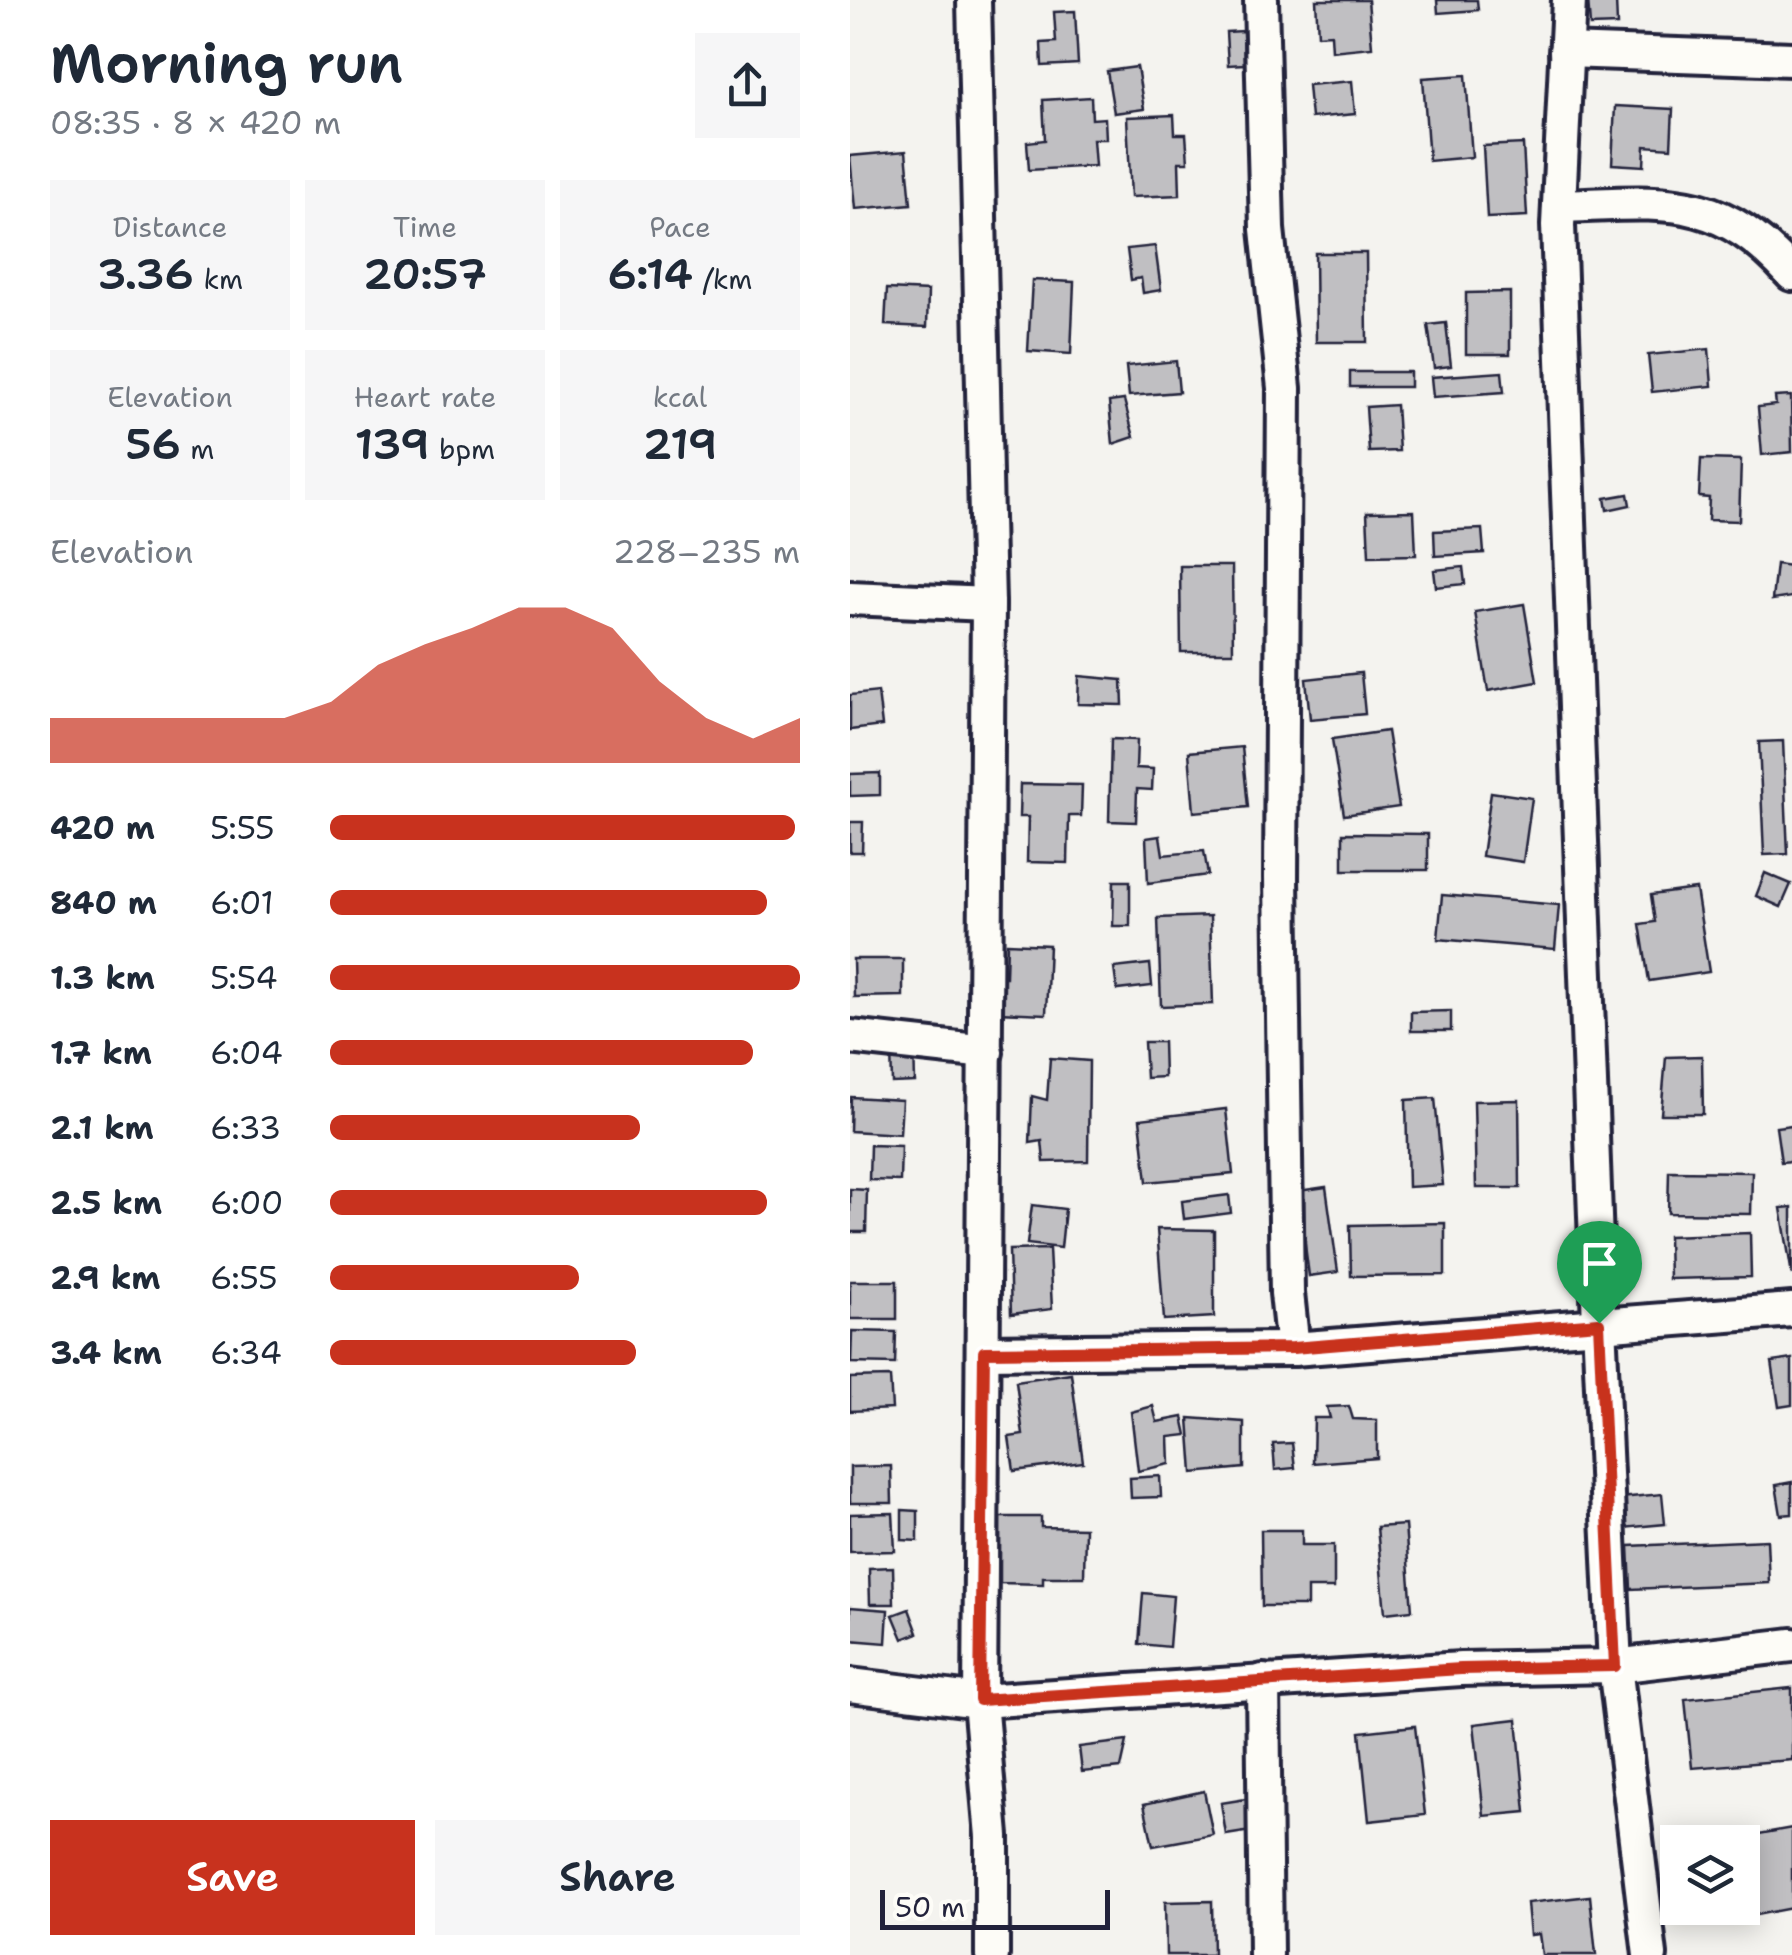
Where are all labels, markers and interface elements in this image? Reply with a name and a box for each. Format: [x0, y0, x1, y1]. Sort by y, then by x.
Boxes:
text: Morning run [50, 26, 403, 100]
button: share [695, 33, 800, 138]
text: 08:35 · 8 × 420 m [50, 101, 341, 144]
text: Distance [113, 208, 227, 246]
text: Time [393, 208, 457, 246]
text: Pace [649, 208, 711, 246]
text: 3.36 [97, 246, 194, 302]
text: 20:57 [363, 246, 487, 302]
text: 6:14 [608, 246, 693, 302]
text: km [194, 260, 243, 298]
text: /km [693, 260, 752, 298]
text: Elevation [107, 378, 233, 416]
text: Heart rate [354, 378, 496, 416]
text: kcal [653, 378, 707, 416]
text: 56 [126, 416, 181, 472]
text: 139 [355, 416, 429, 472]
text: 219 [643, 416, 717, 472]
text: m [181, 430, 214, 468]
text: bpm [429, 430, 495, 468]
text: Elevation [50, 530, 193, 573]
text: 228–235 m [613, 530, 800, 573]
text: 420 m [50, 806, 155, 849]
text: 5:55 [210, 806, 275, 849]
text: 840 m [50, 881, 157, 924]
text: 6:01 [210, 881, 274, 924]
text: 1.3 km [50, 956, 155, 999]
text: 5:54 [210, 956, 278, 999]
text: 1.7 km [50, 1031, 152, 1074]
text: 6:04 [210, 1031, 283, 1074]
text: 2.1 km [50, 1106, 154, 1149]
text: 6:33 [210, 1106, 281, 1149]
text: 2.5 km [50, 1181, 162, 1224]
text: 6:00 [210, 1181, 284, 1224]
pin [1557, 1221, 1642, 1324]
icon: arrive [1572, 1236, 1627, 1291]
text: 2.9 km [50, 1256, 160, 1299]
text: 6:55 [210, 1256, 278, 1299]
text: 3.4 km [50, 1331, 162, 1374]
text: 6:34 [210, 1331, 282, 1374]
button: Save [50, 1820, 415, 1935]
button: Share [435, 1820, 800, 1935]
map controls [1660, 1825, 1760, 1925]
button: layers [1660, 1825, 1760, 1925]
scale bar [880, 1885, 1110, 1930]
text: 50 m [895, 1888, 965, 1926]

